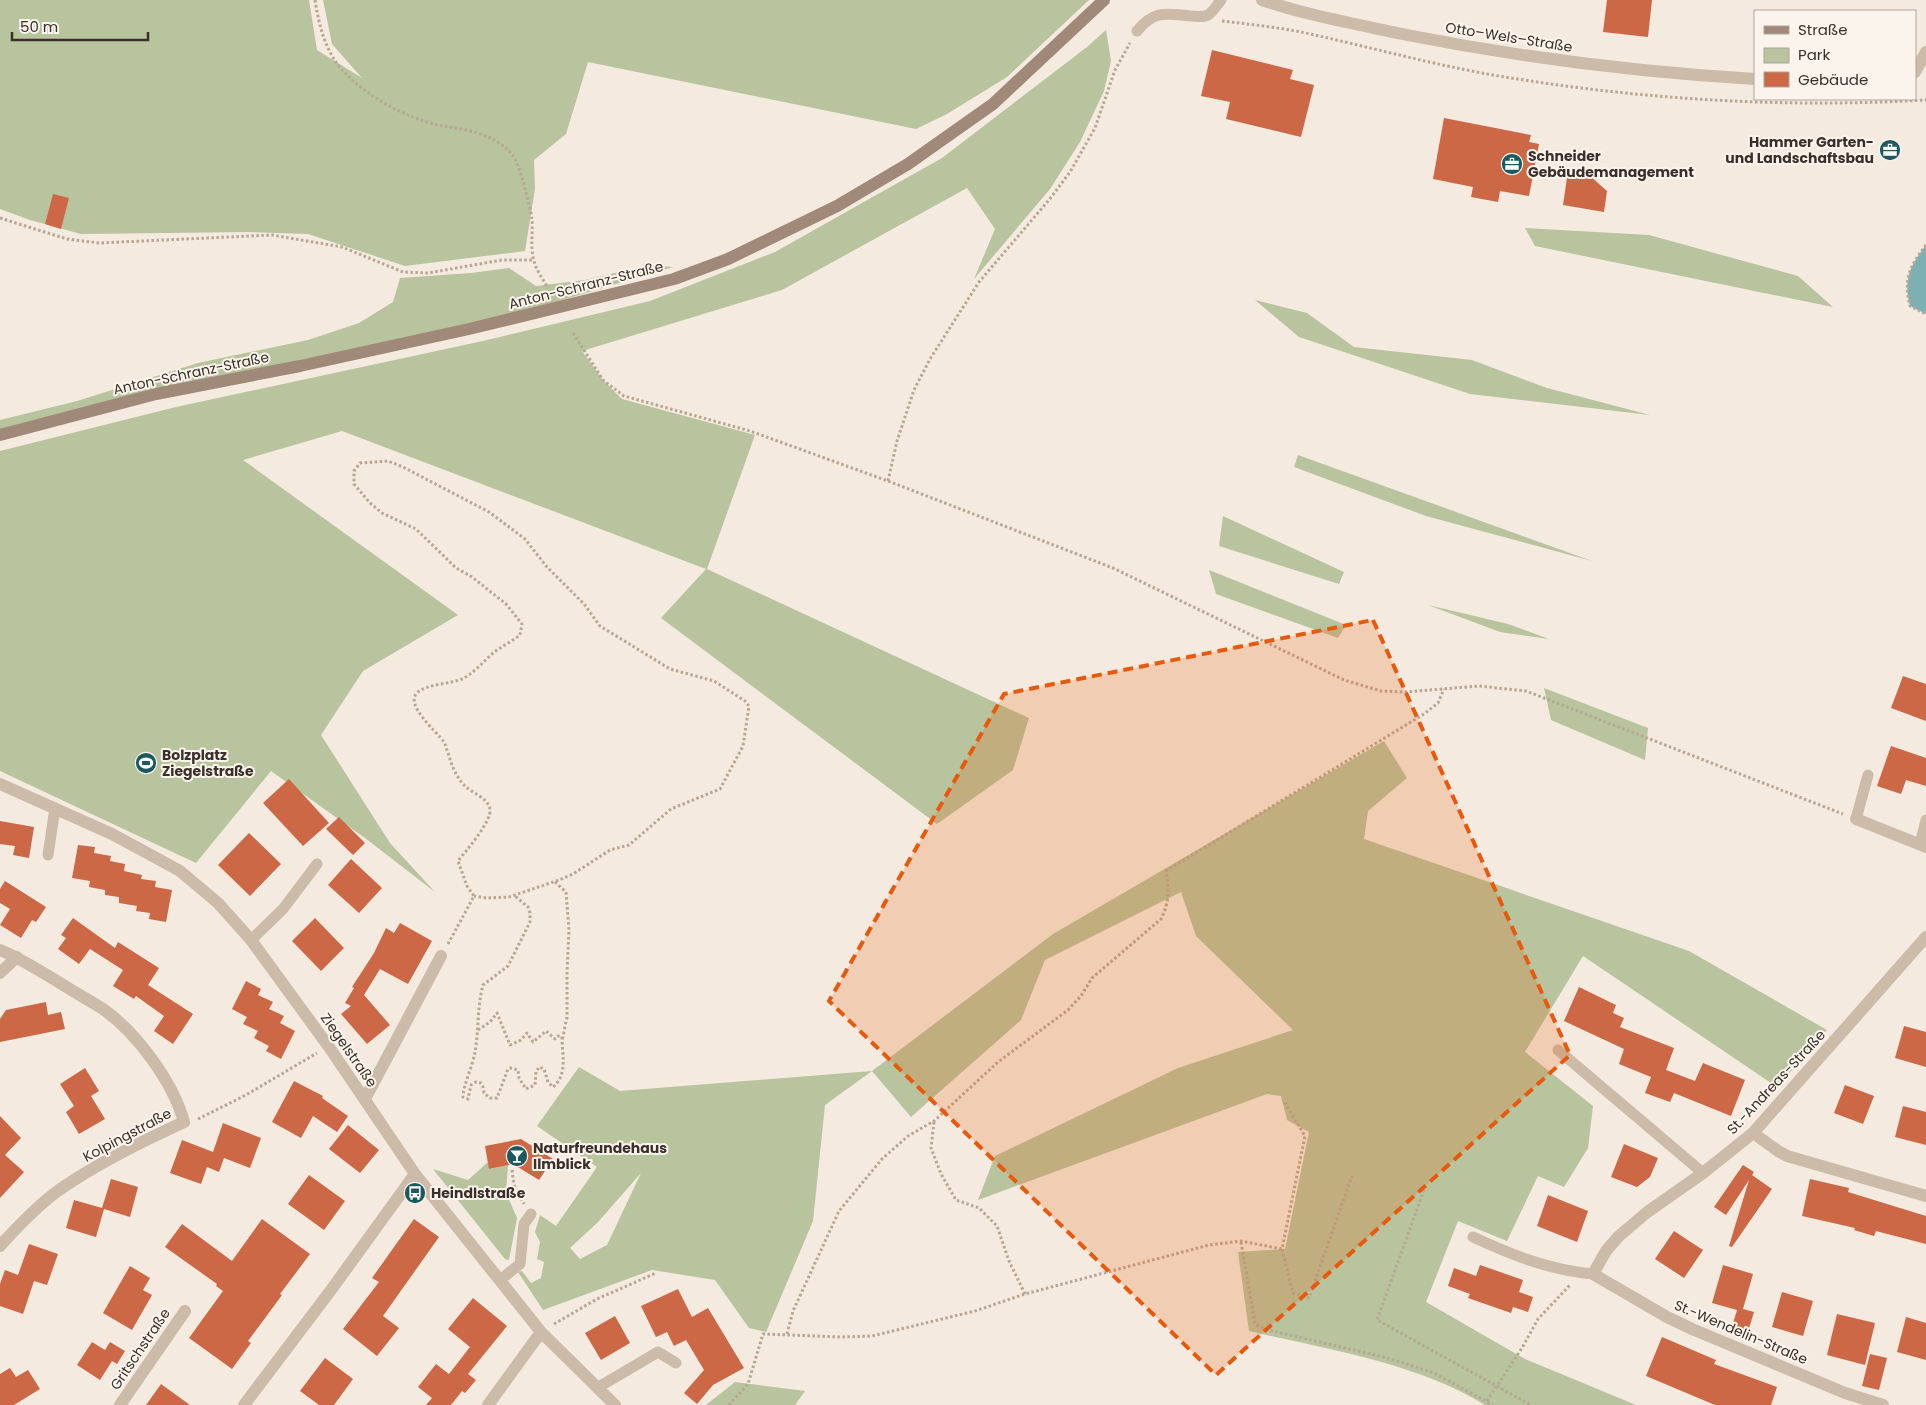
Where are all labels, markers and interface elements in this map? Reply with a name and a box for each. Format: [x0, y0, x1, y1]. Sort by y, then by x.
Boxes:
scale bar [12, 10, 149, 42]
legend [1754, 10, 1916, 100]
text: 50 m [20, 16, 58, 37]
street label: Otto–Wels–Straße [1444, 17, 1574, 57]
text: Straße [1798, 19, 1848, 40]
text: Park [1798, 44, 1830, 65]
text: Gebäude [1798, 69, 1868, 90]
place label: Hammer Garten- und Landschaftsbau [1725, 132, 1874, 168]
office icon: Hammer Garten- und Landschaftsbau [1878, 138, 1902, 162]
place label: Schneider Gebäudemanagement [1528, 146, 1694, 182]
office icon: Schneider Gebäudemanagement [1500, 152, 1524, 176]
street label: Anton-Schranz-Straße [507, 256, 666, 314]
street label: Anton-Schranz-Straße [111, 347, 271, 399]
place label: Bolzplatz Ziegelstraße [162, 745, 254, 781]
sports icon: Bolzplatz Ziegelstraße [134, 751, 158, 775]
street label: Ziegelstraße [316, 1009, 382, 1091]
street label: St.-Andreas-Straße [1722, 1025, 1830, 1139]
street label: Kolpingstraße [79, 1103, 175, 1167]
place label: Naturfreundehaus Ilmblick [533, 1138, 667, 1174]
bar icon: Naturfreundehaus Ilmblick [505, 1144, 529, 1168]
bus stop icon: Heindlstraße [403, 1181, 427, 1205]
place label: Heindlstraße [431, 1183, 526, 1203]
street label: St.-Wendelin-Straße [1671, 1295, 1811, 1369]
street label: Gritschstraße [105, 1304, 175, 1394]

